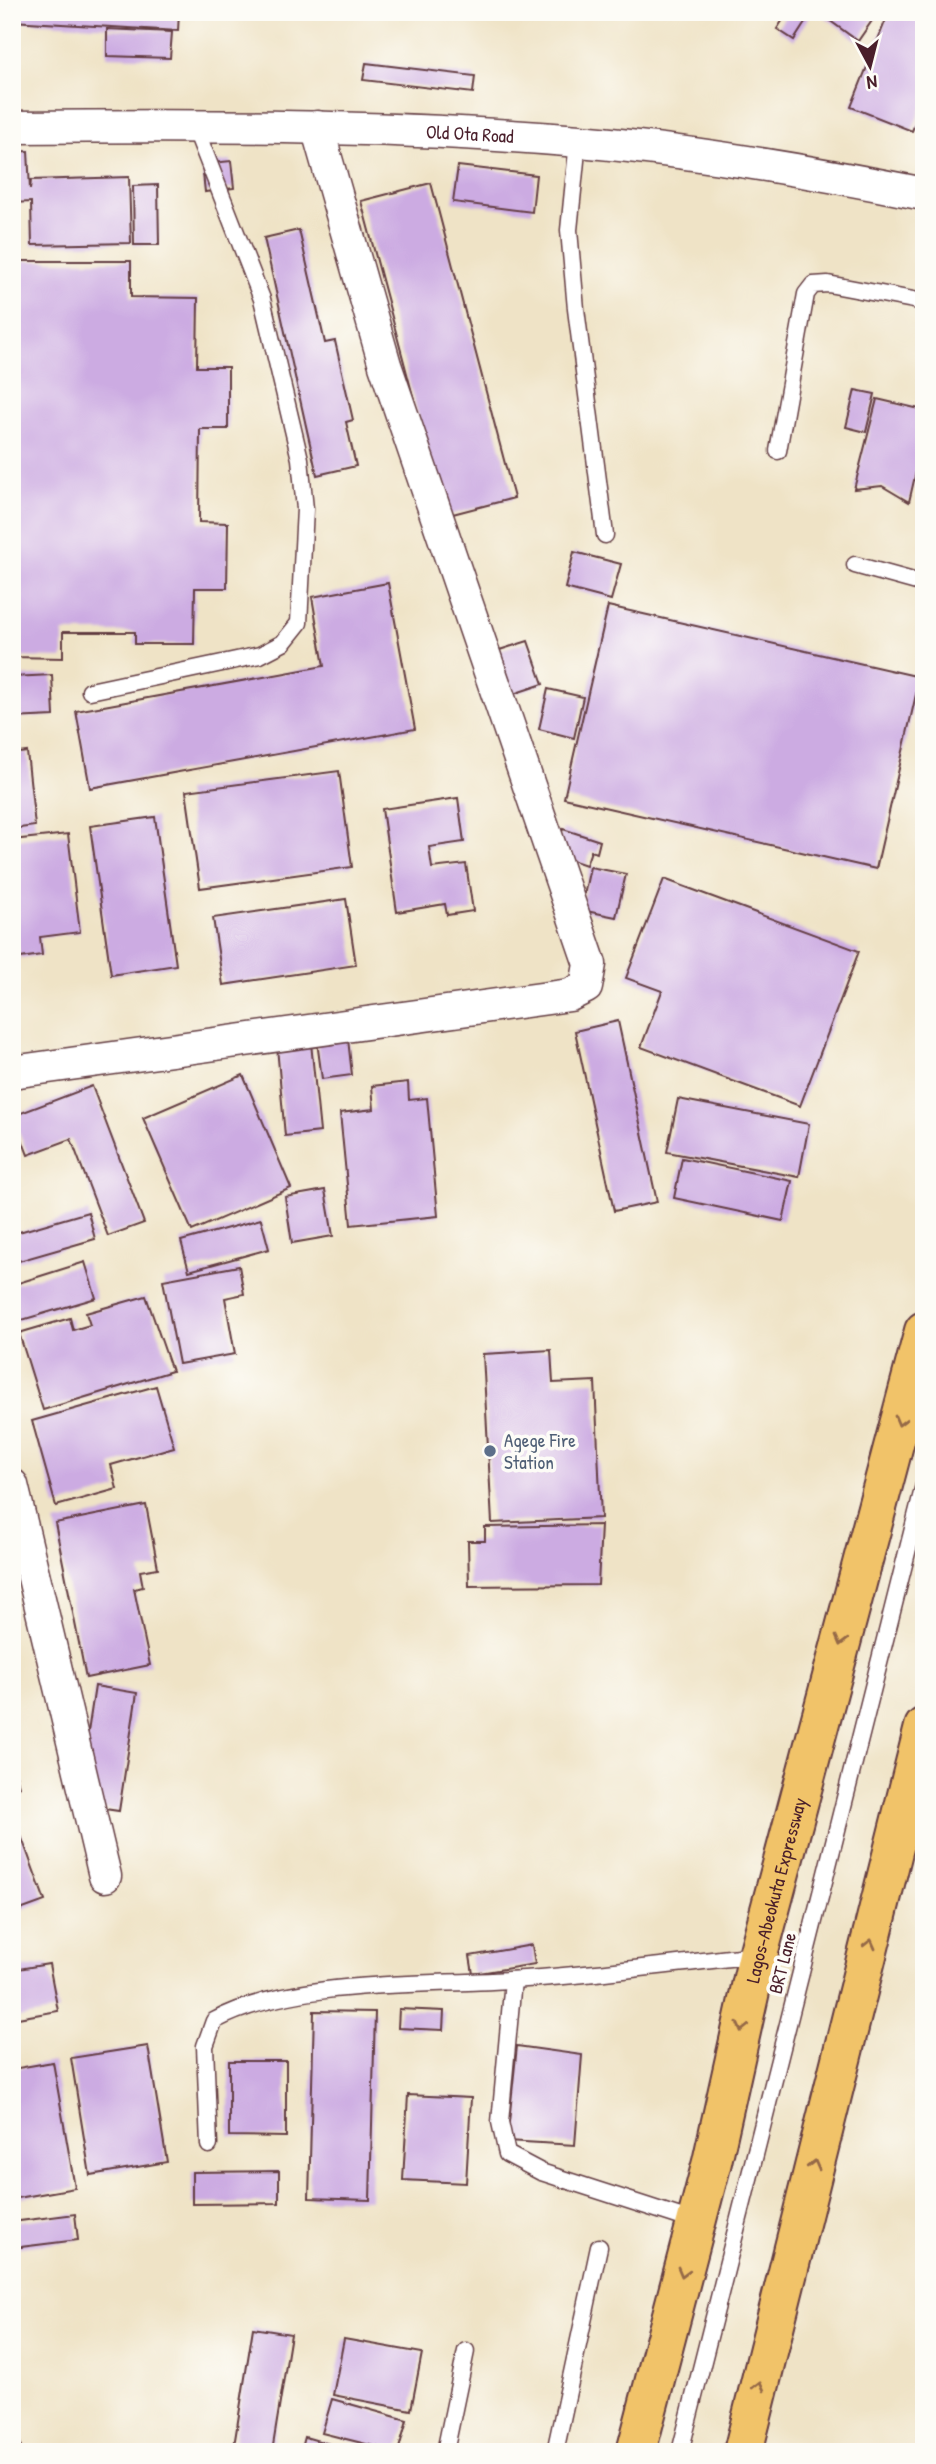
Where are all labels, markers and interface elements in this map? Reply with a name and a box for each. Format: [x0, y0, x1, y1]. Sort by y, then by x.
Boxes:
north arrow [834, 32, 904, 102]
text: N [865, 69, 879, 96]
street label: Old Ota Road [426, 118, 515, 149]
one-way arrow [893, 1415, 908, 1427]
place label: Agege Fire Station [504, 1427, 576, 1475]
marker: Agege Fire Station [482, 1443, 498, 1459]
one-way arrow [835, 1634, 849, 1646]
street label: Lagos-Abeokuta Expressway [739, 1795, 812, 1985]
street label: BRT Lane [762, 1929, 802, 1996]
one-way arrow [861, 1938, 876, 1950]
one-way arrow [736, 2021, 750, 2033]
one-way arrow [806, 2159, 820, 2171]
one-way arrow [677, 2266, 691, 2278]
one-way arrow [751, 2380, 765, 2392]

